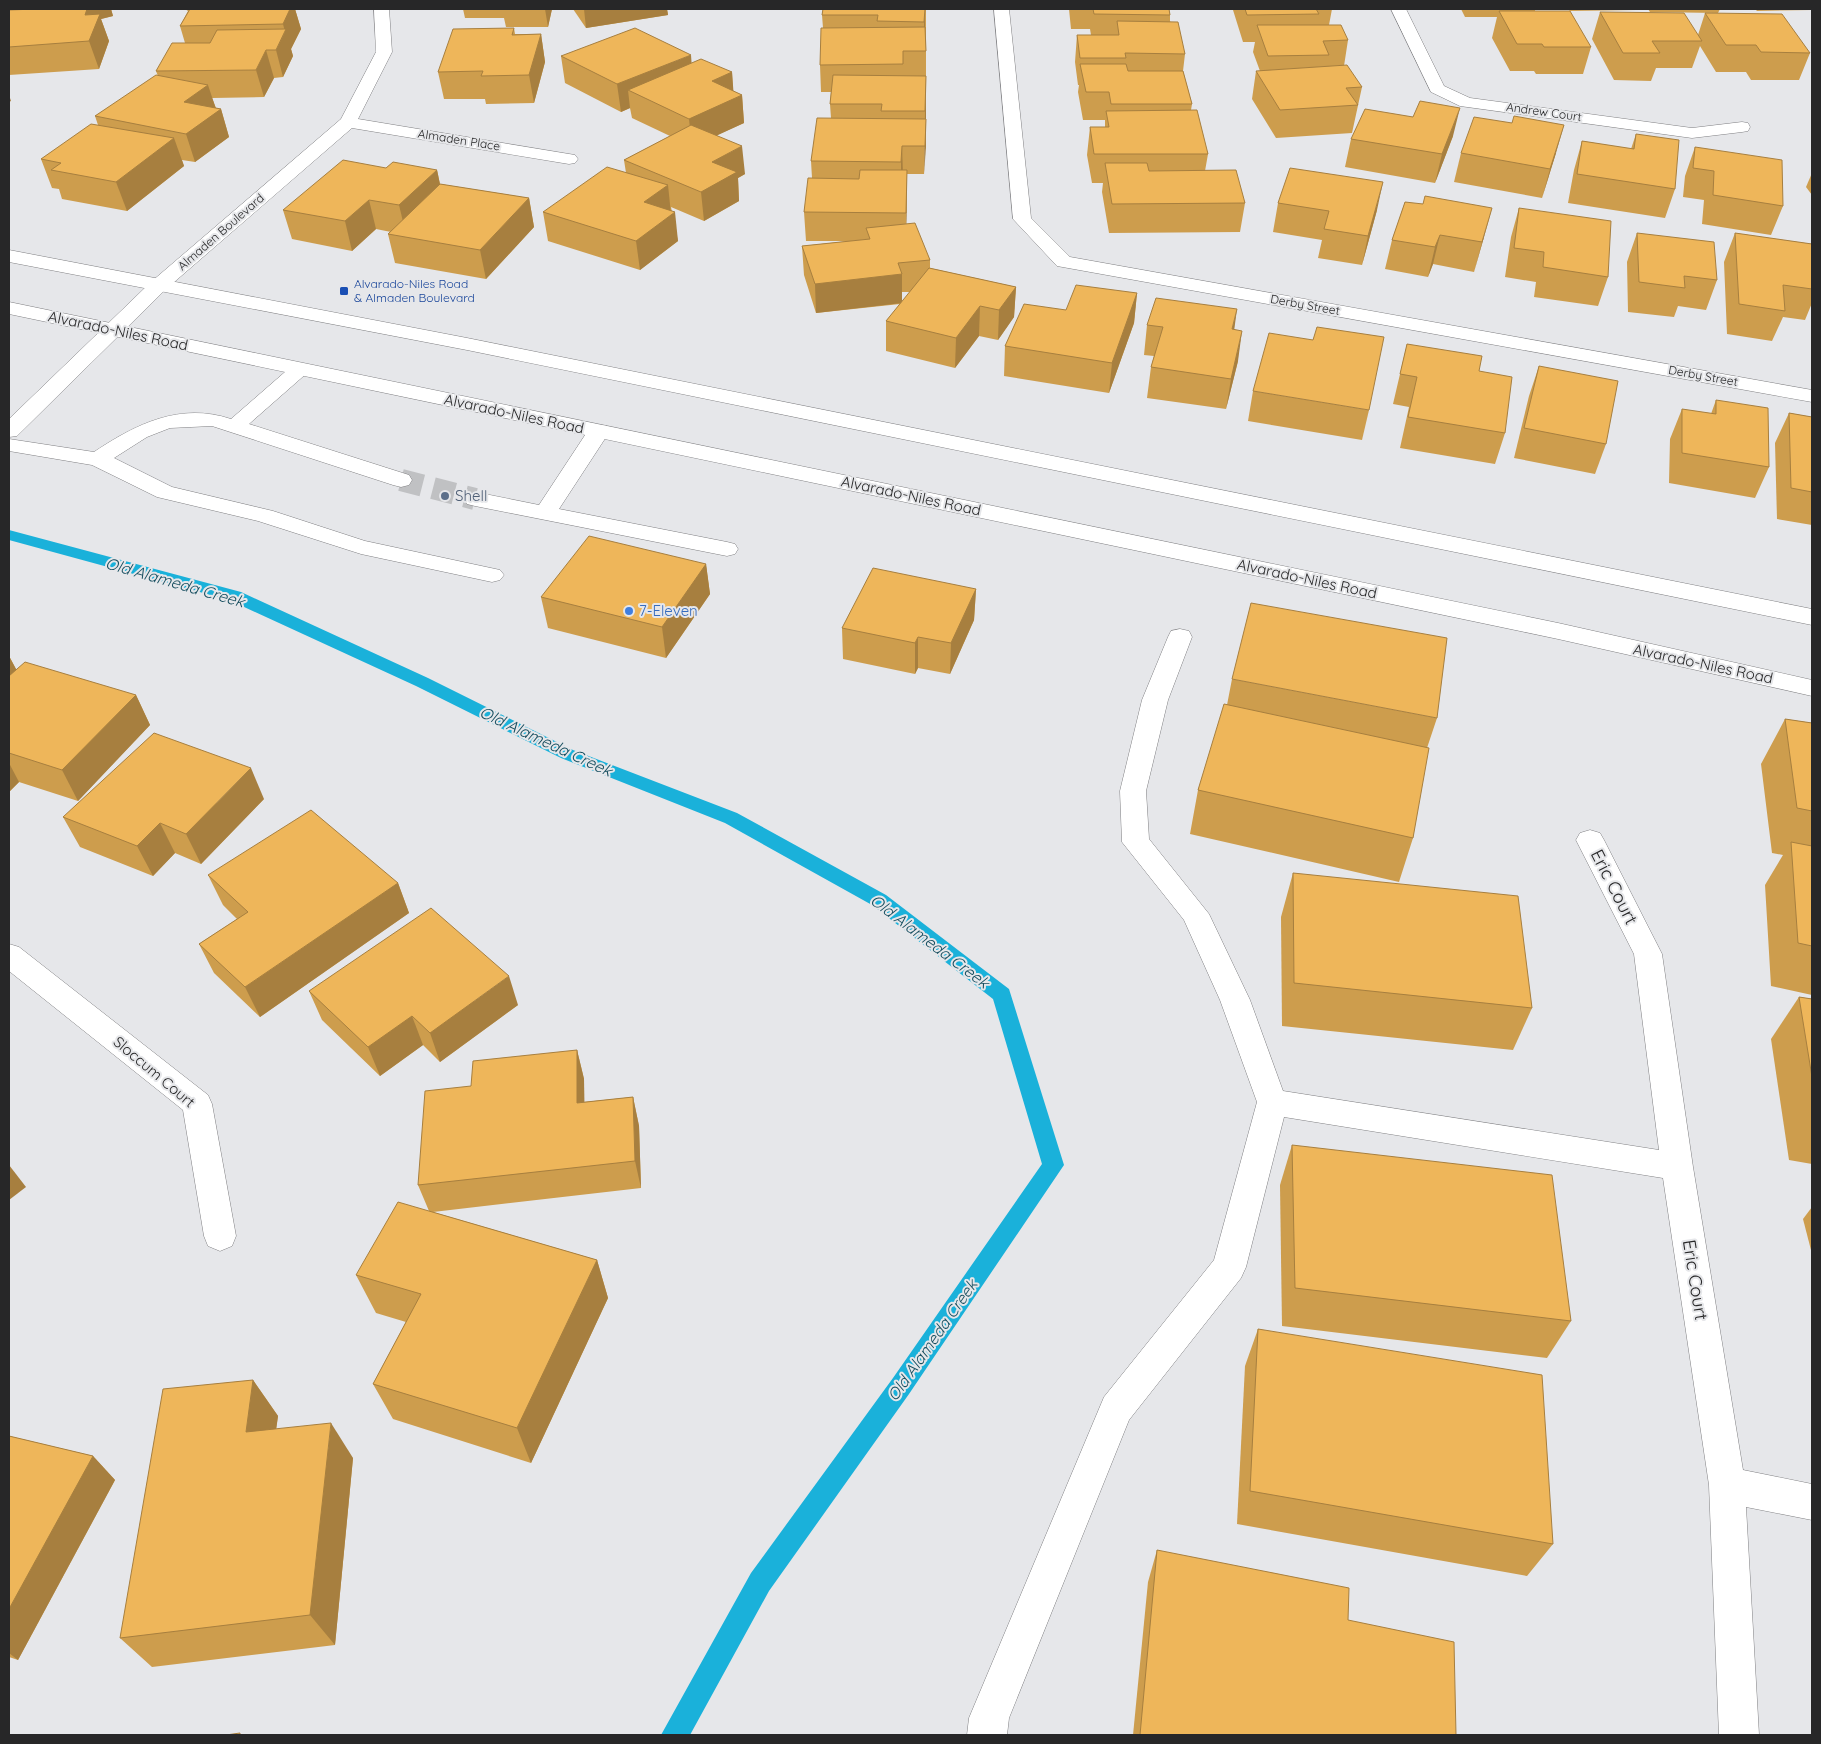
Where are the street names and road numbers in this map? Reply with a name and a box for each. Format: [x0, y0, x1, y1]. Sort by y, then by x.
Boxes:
street label: Andrew Court [1505, 99, 1583, 124]
street label: Almaden Place [417, 126, 502, 153]
street label: Almaden Boulevard [174, 190, 267, 273]
street label: Derby Street [1269, 291, 1341, 318]
street label: Alvarado-Niles Road [46, 306, 190, 355]
street label: Derby Street [1667, 362, 1739, 389]
street label: Alvarado-Niles Road [442, 389, 586, 438]
street label: Alvarado-Niles Road [839, 471, 983, 520]
street label: Alvarado-Niles Road [1235, 554, 1379, 603]
street label: Alvarado-Niles Road [1631, 639, 1775, 688]
street label: Eric Court [1586, 845, 1643, 928]
street label: Sloccum Court [110, 1032, 199, 1111]
street label: Eric Court [1678, 1238, 1713, 1322]

